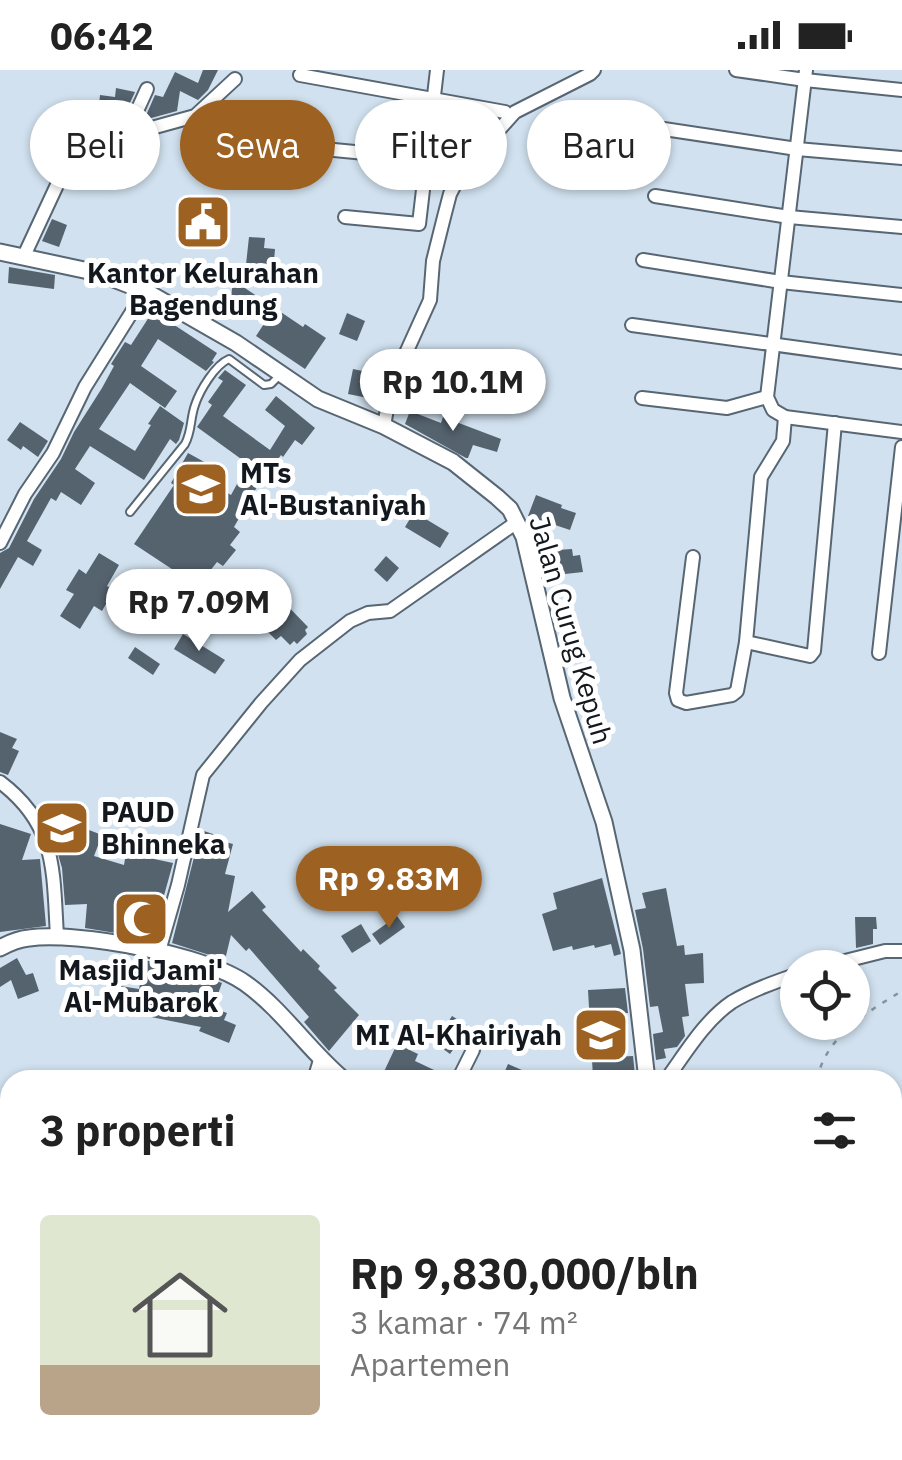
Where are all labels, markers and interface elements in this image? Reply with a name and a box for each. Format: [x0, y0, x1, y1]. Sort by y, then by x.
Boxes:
text: 06:42 [50, 11, 154, 60]
chip: Beli [30, 100, 160, 190]
chip: Sewa [180, 100, 335, 190]
chip: Filter [355, 100, 507, 190]
chip: Baru [527, 100, 671, 190]
public building icon: Kantor Kelurahan Bagendung [173, 192, 233, 252]
place label: Kantor Kelurahan Bagendung [87, 254, 319, 323]
pin: Rp 10.1M [350, 349, 556, 434]
text: Rp 10.1M [382, 360, 524, 402]
place label: MTs Al-Bustaniyah [240, 454, 426, 523]
school or university icon: MTs Al-Bustaniyah [171, 459, 231, 519]
street label: Jalan Curug Kepuh [521, 511, 622, 748]
pin: Rp 7.09M [96, 569, 302, 654]
text: Rp 7.09M [128, 580, 270, 622]
place label: PAUD Bhinneka [101, 793, 226, 862]
school or university icon: PAUD Bhinneka [32, 798, 92, 858]
pin: Rp 9.83M [286, 846, 492, 931]
text: Rp 9.83M [318, 857, 460, 899]
mosque icon: Masjid Jami' Al-Mubarok [111, 889, 171, 949]
map controls [780, 950, 870, 1040]
button: locate [780, 950, 870, 1040]
place label: Masjid Jami' Al-Mubarok [59, 951, 223, 1020]
school or university icon: MI Al-Khairiyah [571, 1005, 631, 1065]
place label: MI Al-Khairiyah [355, 1016, 562, 1053]
text: 3 properti [40, 1103, 235, 1158]
icon: filters [807, 1103, 862, 1158]
text: Rp 9,830,000/bln [350, 1246, 699, 1301]
icon: home [120, 1255, 240, 1375]
text: 3 kamar · 74 m² [350, 1301, 578, 1343]
text: Apartemen [350, 1343, 510, 1385]

